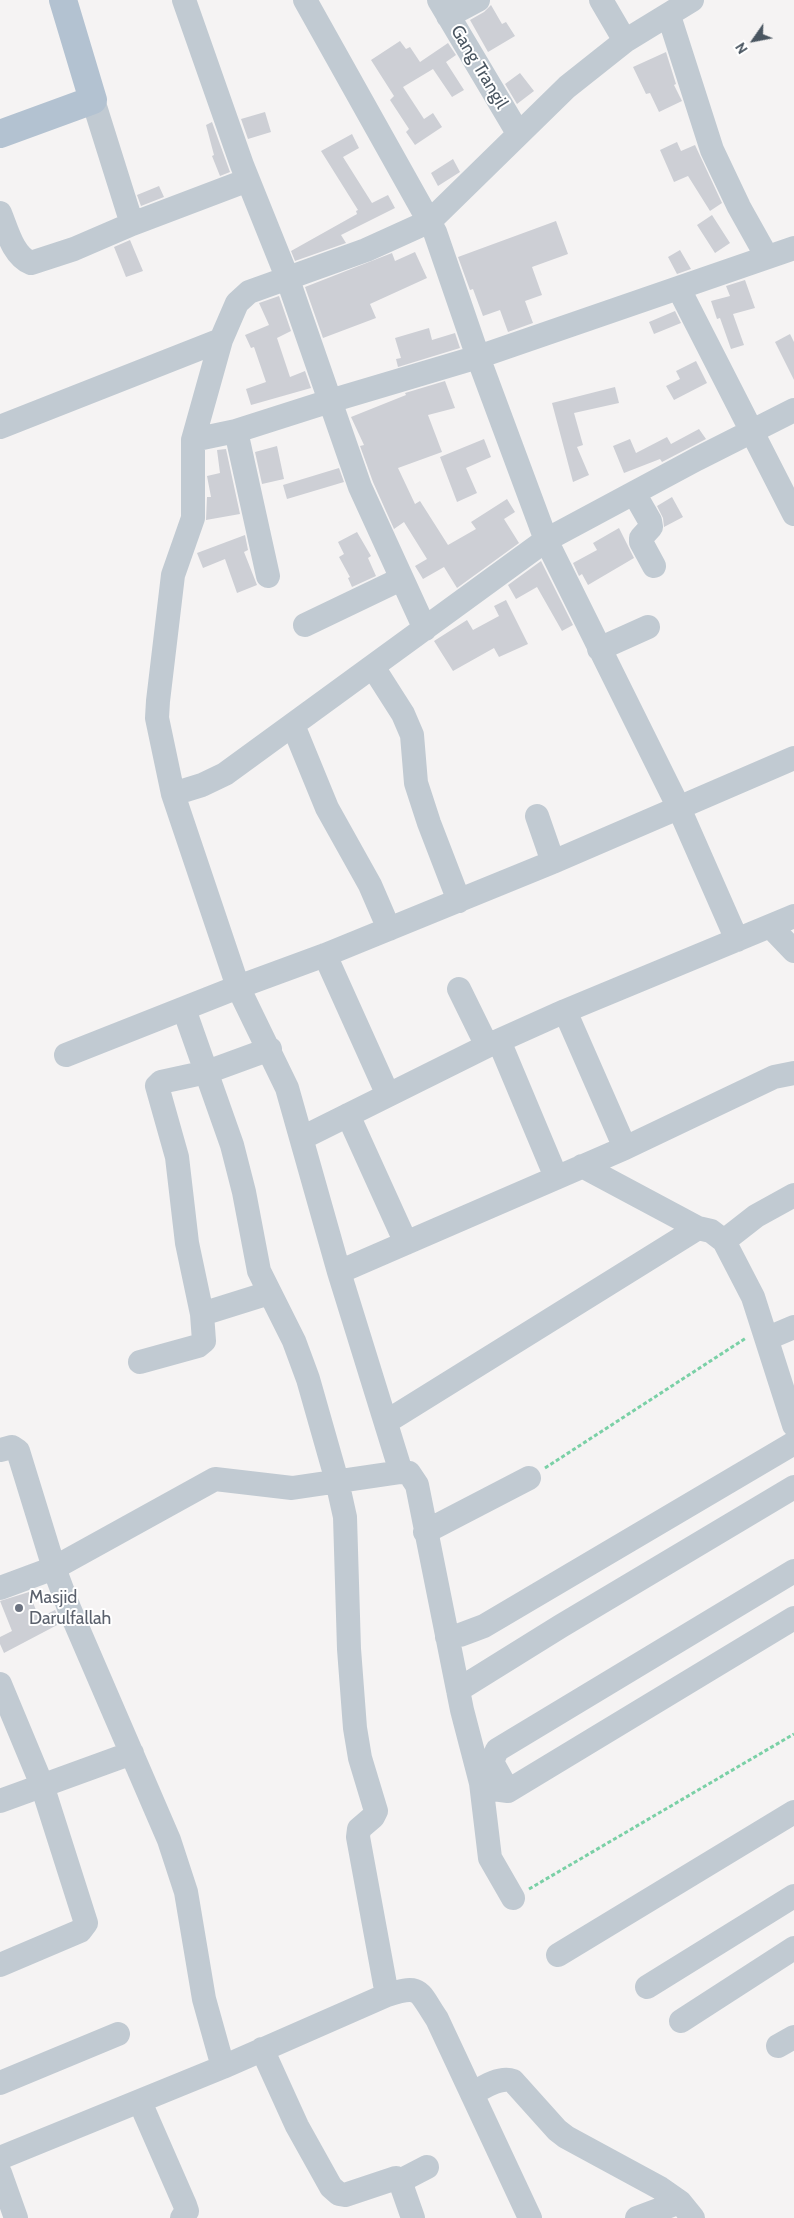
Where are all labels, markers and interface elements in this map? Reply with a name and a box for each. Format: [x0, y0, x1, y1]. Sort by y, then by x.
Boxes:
north arrow [729, 15, 779, 65]
street label: Gang Trangil [446, 21, 512, 113]
text: N [731, 39, 752, 57]
place label: Masjid Darulfallah [29, 1587, 111, 1630]
marker: Masjid Darulfallah [13, 1602, 25, 1614]

